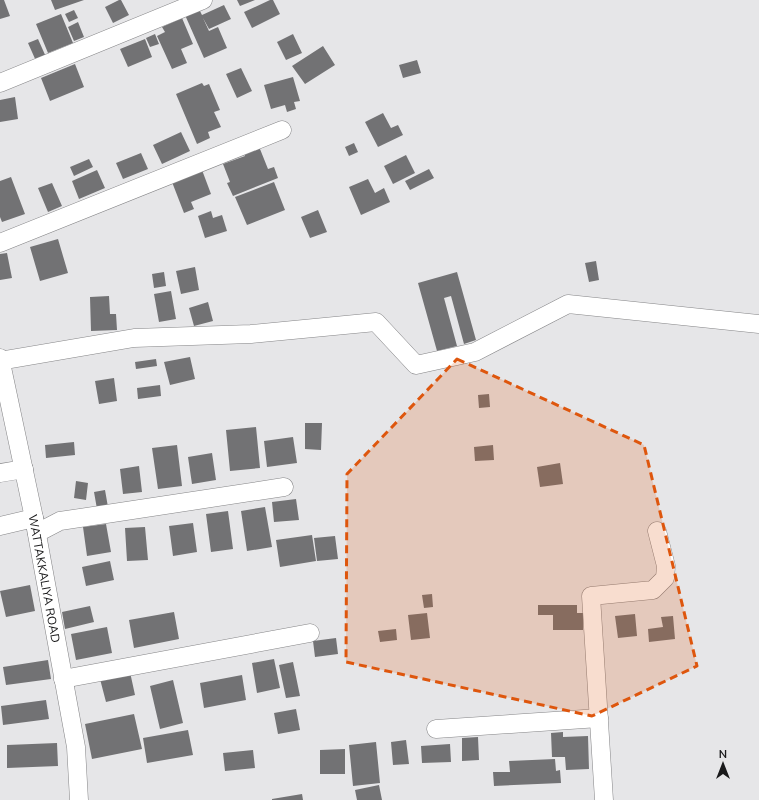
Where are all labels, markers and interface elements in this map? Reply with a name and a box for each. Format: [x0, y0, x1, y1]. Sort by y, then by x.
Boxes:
street label: WATTAKKALIYA ROAD [26, 513, 64, 644]
north arrow [703, 744, 743, 784]
text: N [719, 747, 727, 761]

